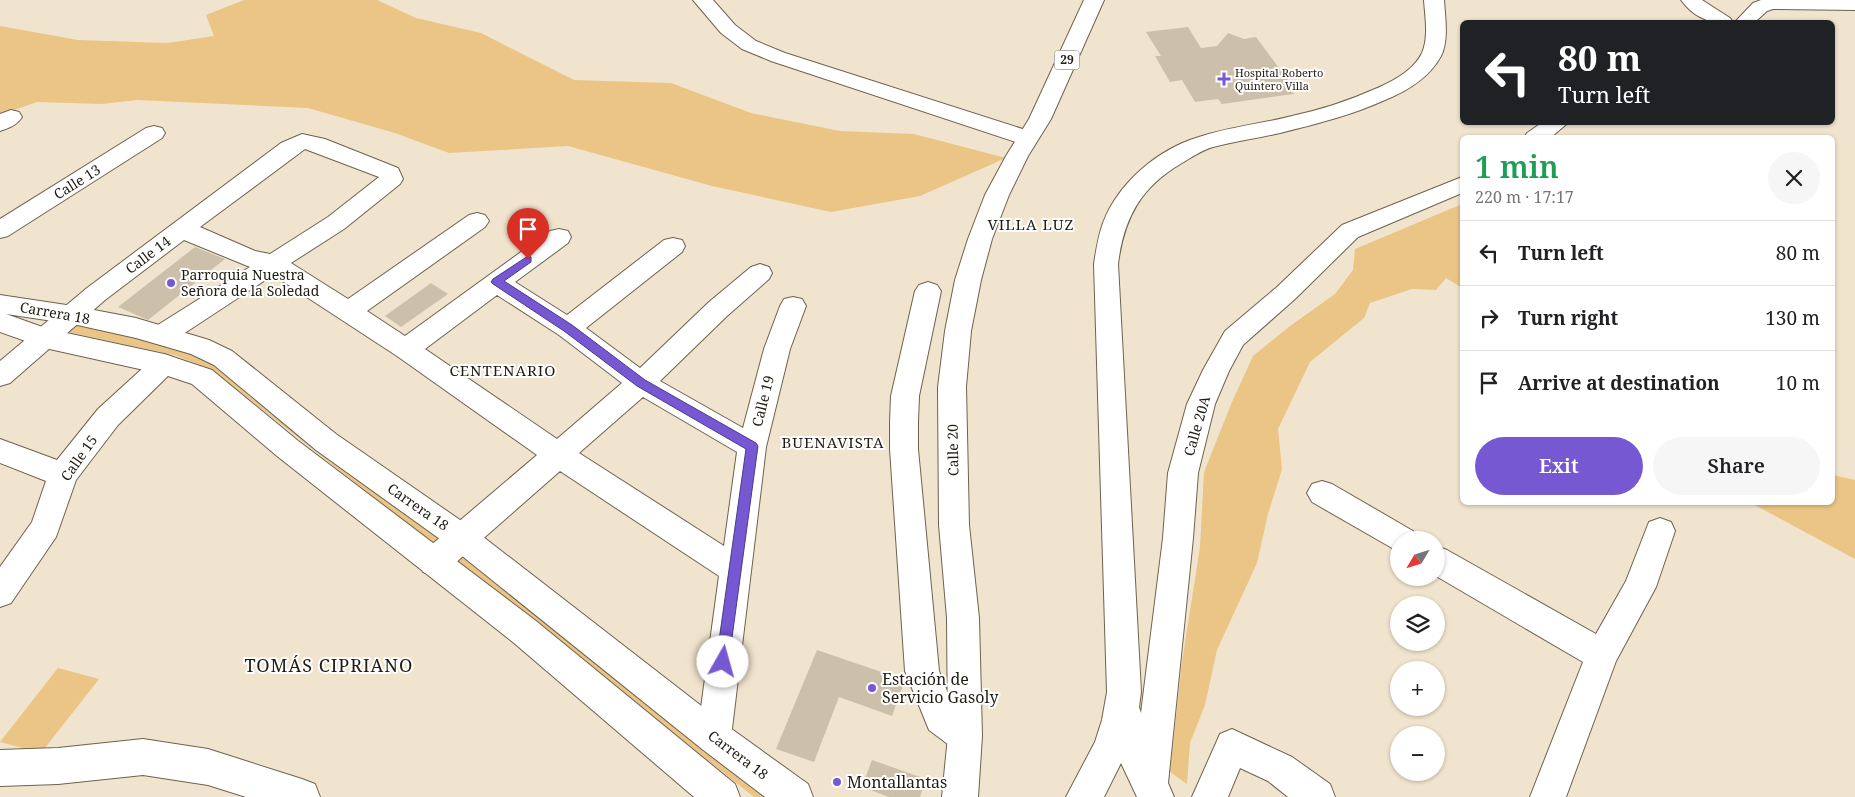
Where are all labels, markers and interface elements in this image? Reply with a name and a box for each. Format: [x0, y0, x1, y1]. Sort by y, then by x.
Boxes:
text: 80 m [1558, 34, 1641, 81]
icon: left [1475, 40, 1540, 105]
road number: 29 [1054, 50, 1080, 70]
place label: Hospital Roberto Quintero Villa [1235, 65, 1323, 93]
marker: Hospital Roberto Quintero Villa [1217, 72, 1231, 86]
text: Turn left [1558, 79, 1650, 109]
text: 1 min [1475, 146, 1559, 187]
button: close [1768, 152, 1820, 204]
street label: Calle 13 [50, 160, 104, 203]
text: 220 m · 17:17 [1475, 186, 1574, 208]
pin [507, 208, 549, 259]
district label: VILLA LUZ [988, 214, 1074, 234]
icon: arrive [514, 215, 542, 243]
street label: Calle 14 [121, 231, 174, 278]
icon: left [1475, 239, 1503, 267]
text: Turn left [1518, 240, 1604, 266]
text: 80 m [1776, 240, 1820, 266]
place label: Parroquia Nuestra Señora de la Soledad [181, 265, 320, 300]
marker: Parroquia Nuestra Señora de la Soledad [165, 277, 177, 289]
street label: Carrera 18 [19, 297, 92, 328]
icon: right [1475, 304, 1503, 332]
text: Turn right [1518, 305, 1618, 331]
text: 130 m [1765, 305, 1820, 331]
district label: CENTENARIO [449, 360, 557, 380]
icon: arrive [1475, 369, 1503, 397]
text: Arrive at destination [1518, 370, 1720, 396]
text: 10 m [1776, 370, 1820, 396]
street label: Calle 19 [747, 373, 778, 428]
street label: Calle 20A [1179, 393, 1214, 458]
street label: Calle 20 [943, 424, 962, 476]
street label: Calle 15 [56, 431, 101, 484]
district label: BUENAVISTA [781, 432, 885, 452]
button: Exit [1475, 437, 1643, 495]
button: Share [1653, 437, 1820, 495]
street label: Carrera 18 [384, 479, 453, 535]
north arrow [1390, 531, 1445, 586]
map controls [1390, 531, 1445, 781]
button: layers [1390, 596, 1445, 651]
position arrow [696, 635, 748, 687]
district label: TOMÁS CIPRIANO [245, 653, 413, 677]
button: + [1390, 661, 1445, 716]
place label: Estación de Servicio Gasoly [882, 668, 999, 708]
marker: Estación de Servicio Gasoly [866, 682, 878, 694]
street label: Carrera 18 [704, 726, 772, 784]
button: − [1390, 726, 1445, 781]
place label: Montallantas [847, 771, 947, 793]
marker: Montallantas [831, 776, 843, 788]

